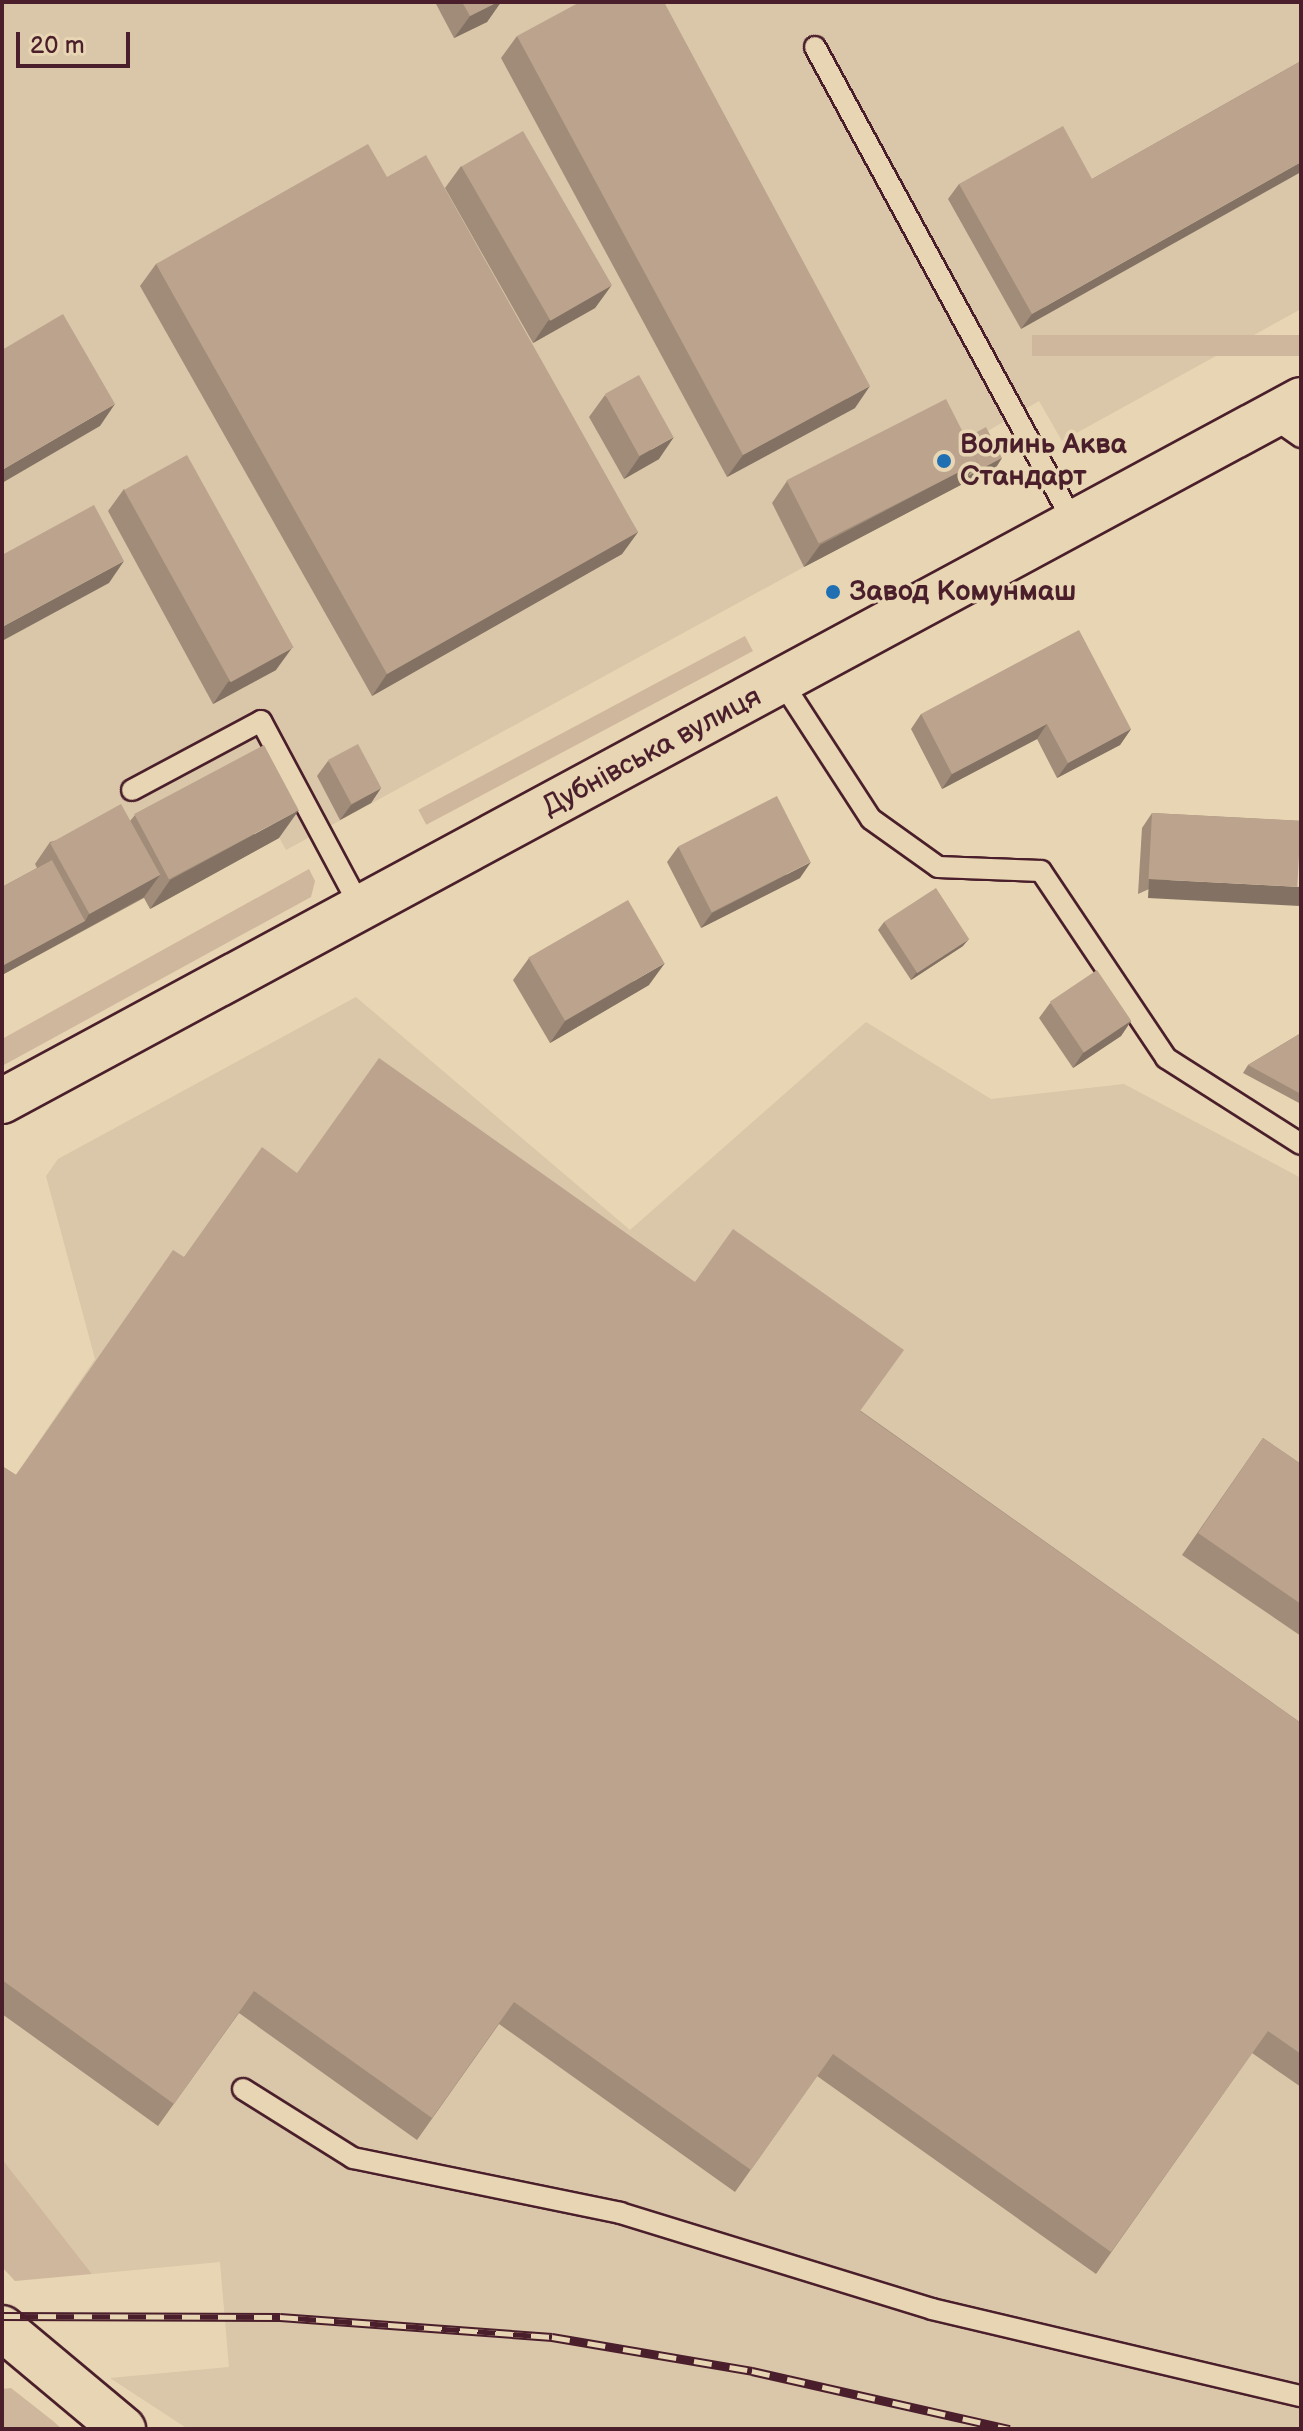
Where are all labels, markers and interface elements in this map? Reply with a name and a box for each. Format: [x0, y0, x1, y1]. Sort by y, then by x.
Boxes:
scale bar [20, 16, 134, 66]
text: 20 m [30, 31, 85, 60]
place label: Волинь Аква Стандарт [960, 428, 1127, 494]
marker: Волинь Аква Стандарт [935, 452, 953, 470]
place label: Завод Комунмаш [849, 575, 1076, 609]
marker: Завод Комунмаш [824, 583, 842, 601]
street label: Дубнівська вулиця [537, 680, 767, 824]

